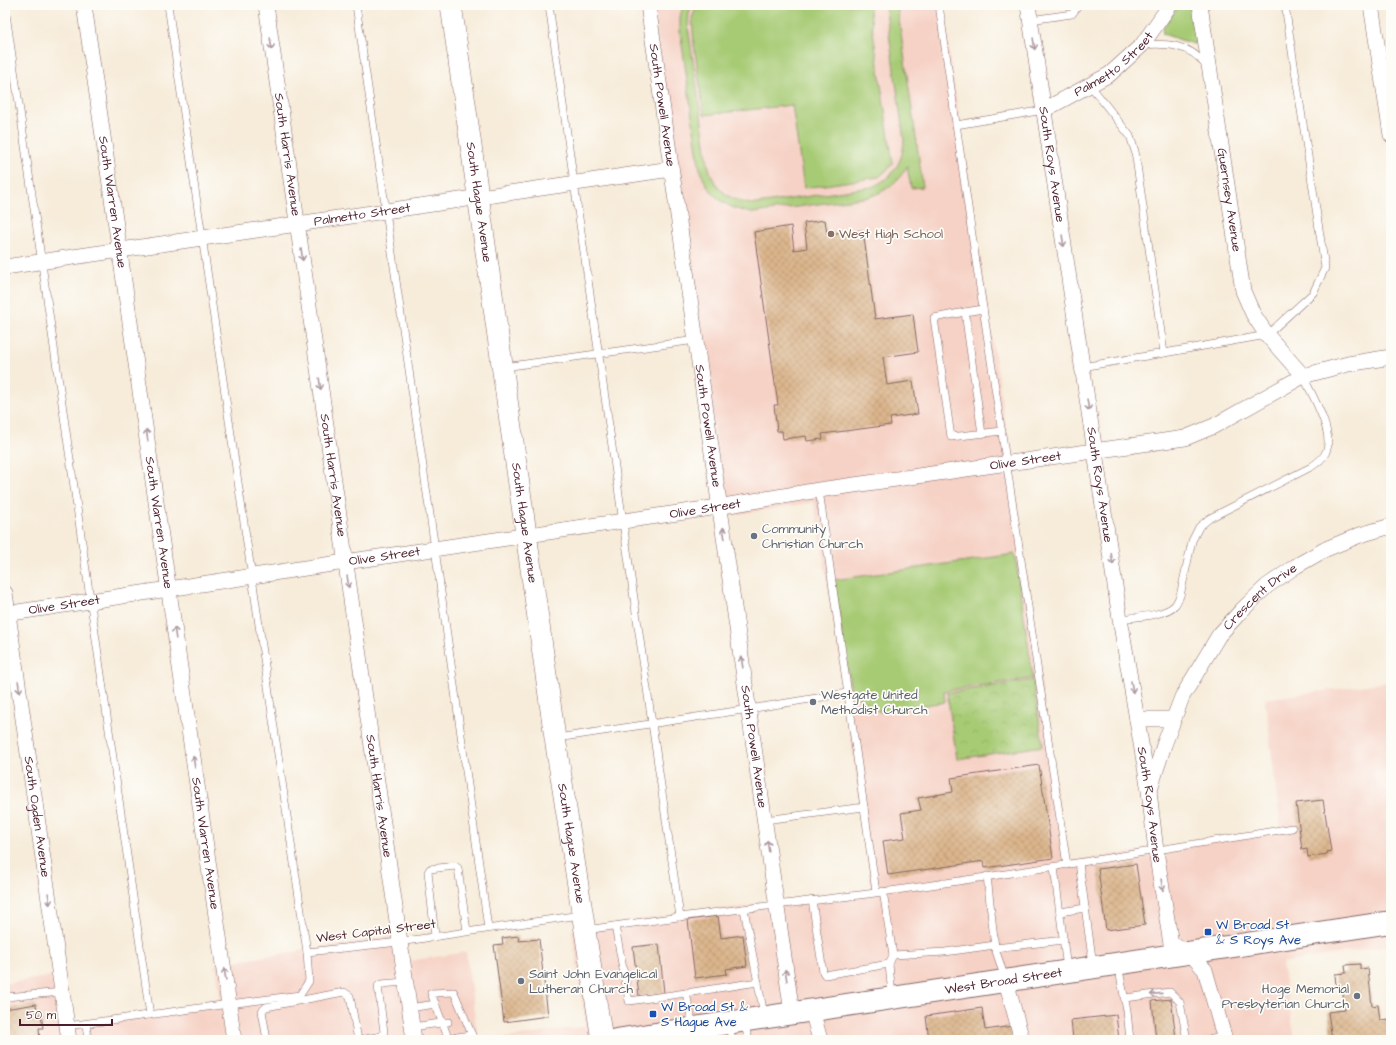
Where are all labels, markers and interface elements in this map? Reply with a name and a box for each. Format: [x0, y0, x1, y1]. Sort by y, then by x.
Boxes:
street label: Palmetto Street [1071, 28, 1158, 101]
one-way arrow [267, 37, 275, 50]
one-way arrow [1030, 37, 1038, 50]
street label: South Powell Avenue [645, 42, 680, 168]
street label: South Harris Avenue [270, 92, 305, 217]
street label: South Roys Avenue [1034, 105, 1069, 223]
street label: South Warren Avenue [94, 135, 131, 269]
street label: South Hague Avenue [462, 141, 496, 263]
street label: Guernsey Avenue [1213, 147, 1246, 253]
street label: Palmetto Street [313, 198, 412, 230]
place label: West High School [839, 225, 943, 244]
marker: West High School [826, 229, 836, 239]
one-way arrow [1059, 234, 1067, 247]
one-way arrow [298, 249, 306, 262]
street label: South Powell Avenue [690, 363, 726, 488]
one-way arrow [316, 377, 324, 390]
one-way arrow [1084, 398, 1092, 411]
street label: South Harris Avenue [316, 413, 351, 538]
street label: South Roys Avenue [1082, 425, 1117, 544]
one-way arrow [143, 429, 151, 442]
street label: Olive Street [989, 447, 1063, 475]
street label: South Warren Avenue [141, 455, 177, 590]
street label: South Hague Avenue [507, 461, 542, 584]
street label: Olive Street [668, 494, 743, 523]
place label: Community Christian Church [762, 520, 863, 553]
one-way arrow [720, 527, 728, 540]
marker: Community Christian Church [749, 531, 759, 541]
street label: Olive Street [348, 542, 422, 570]
one-way arrow [1108, 552, 1116, 565]
street label: Crescent Drive [1219, 559, 1301, 634]
one-way arrow [344, 575, 352, 588]
street label: Olive Street [27, 590, 102, 619]
one-way arrow [171, 627, 179, 640]
one-way arrow [738, 656, 746, 669]
one-way arrow [15, 680, 23, 693]
one-way arrow [1128, 680, 1136, 693]
street label: South Powell Avenue [736, 684, 772, 809]
place label: Westgate United Methodist Church [821, 686, 928, 719]
marker: Westgate United Methodist Church [808, 697, 818, 707]
street label: South Harris Avenue [361, 733, 397, 859]
street label: South Roys Avenue [1133, 745, 1167, 864]
street label: South Ogden Avenue [19, 755, 55, 879]
one-way arrow [190, 756, 198, 769]
street label: South Warren Avenue [187, 776, 224, 911]
street label: South Hague Avenue [553, 782, 590, 905]
one-way arrow [764, 840, 772, 853]
one-way arrow [1158, 879, 1166, 892]
one-way arrow [45, 892, 53, 905]
street label: West Capital Street [315, 915, 438, 947]
place label: W Broad St & S Roys Ave [1216, 916, 1301, 950]
marker: W Broad St & S Roys Ave [1203, 927, 1213, 937]
street label: West Broad Street [943, 963, 1064, 999]
place label: Saint John Evangelical Lutheran Church [529, 965, 657, 998]
one-way arrow [221, 968, 229, 981]
one-way arrow [782, 969, 790, 982]
marker: Saint John Evangelical Lutheran Church [516, 976, 526, 986]
place label: Hoge Memorial Presbyterian Church [1222, 980, 1350, 1014]
one-way arrow [1150, 990, 1163, 997]
marker: Hoge Memorial Presbyterian Church [1352, 991, 1362, 1001]
place label: W Broad St & S Hague Ave [661, 998, 748, 1032]
scale bar [20, 1001, 112, 1027]
text: 50 m [26, 1007, 57, 1024]
marker: W Broad St & S Hague Ave [648, 1009, 658, 1019]

